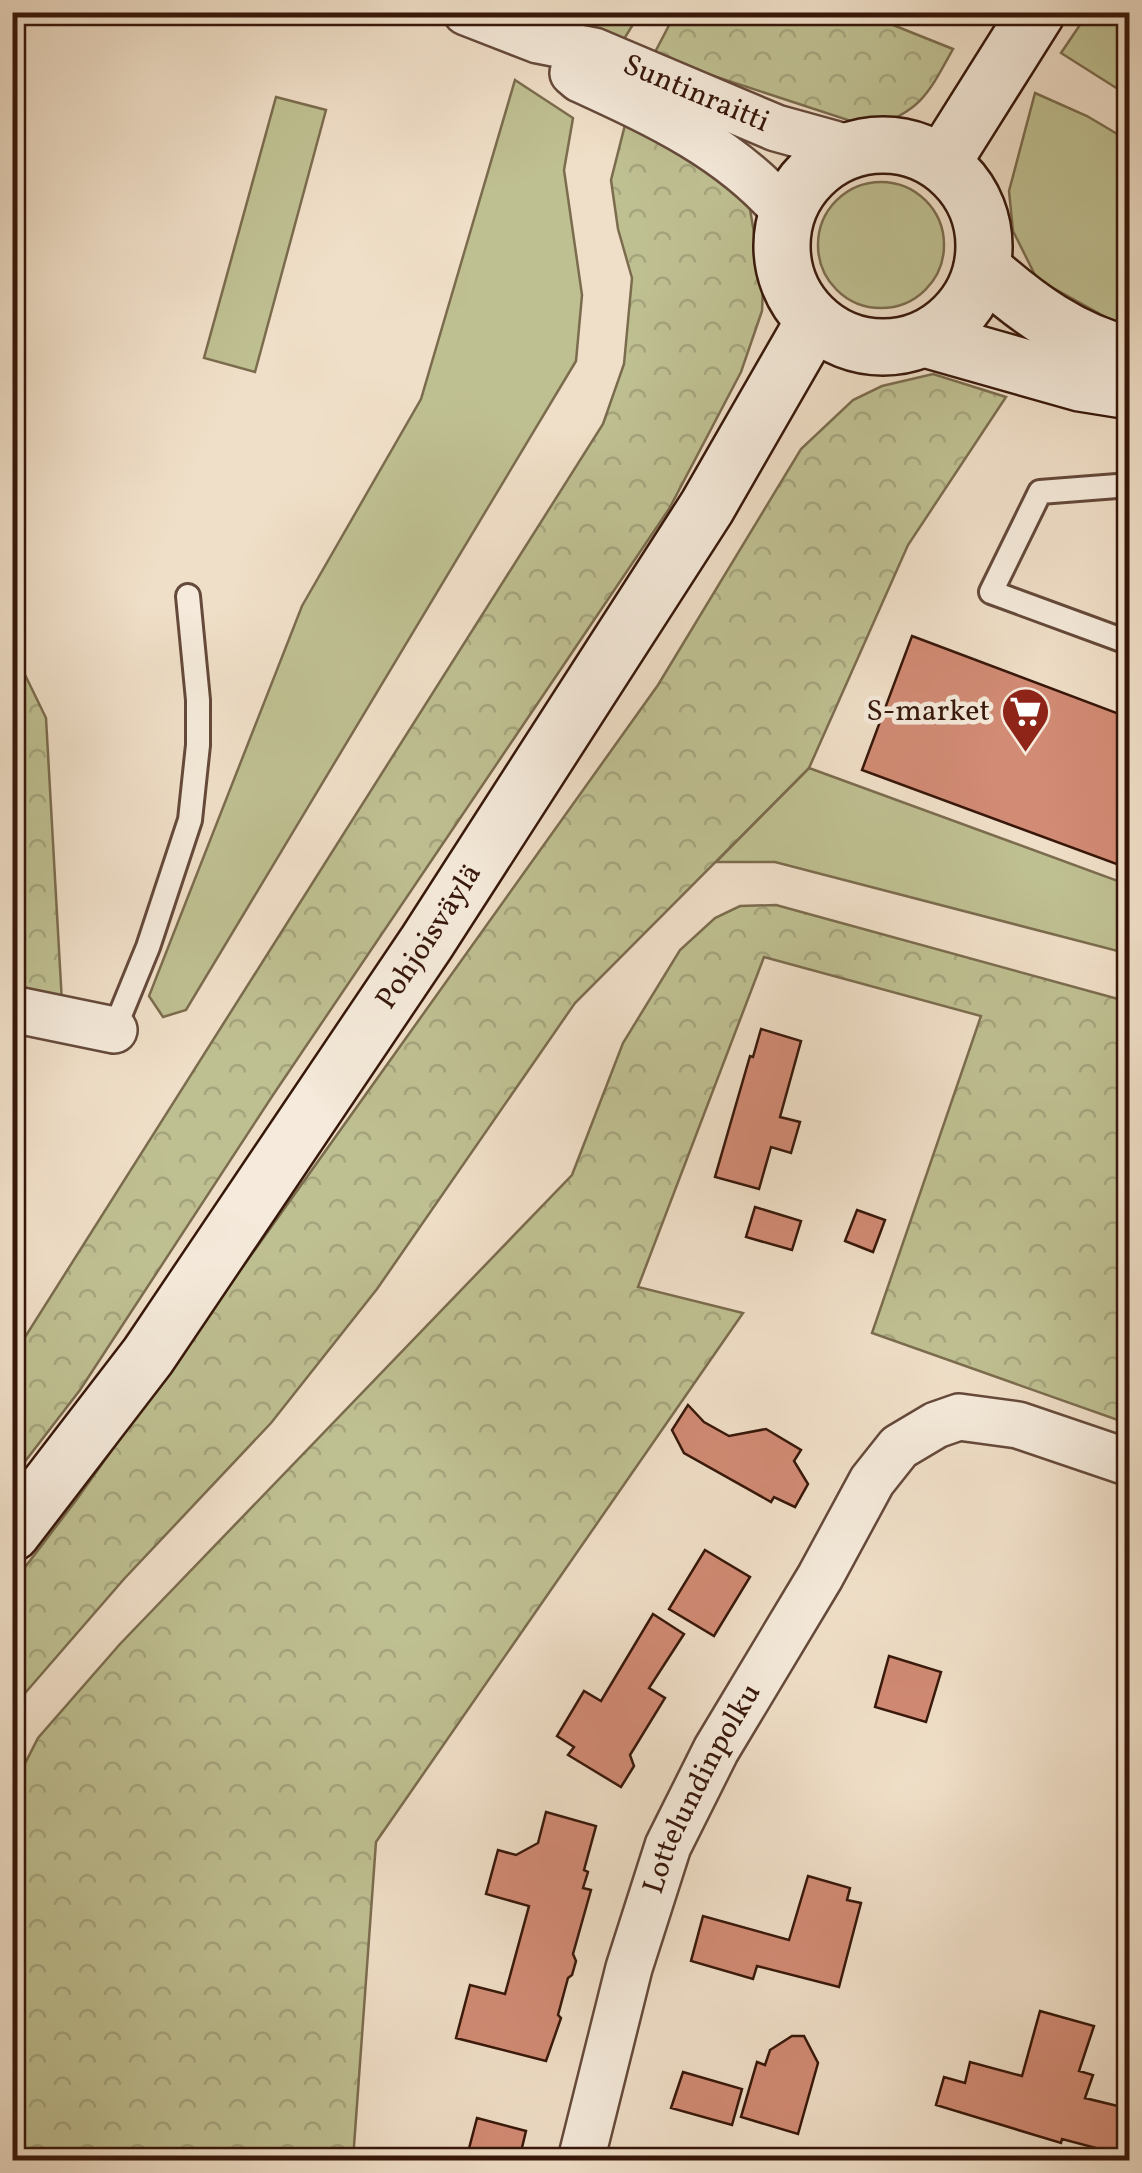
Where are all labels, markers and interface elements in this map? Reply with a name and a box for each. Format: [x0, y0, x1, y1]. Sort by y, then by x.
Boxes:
street label: Suntinraitti [616, 45, 776, 144]
supermarket icon: S-market [999, 686, 1051, 754]
place label: S-market [866, 691, 990, 733]
street label: Pohjoisväylä [366, 856, 493, 1018]
street label: Lottelundinpolku [633, 1676, 772, 1899]

